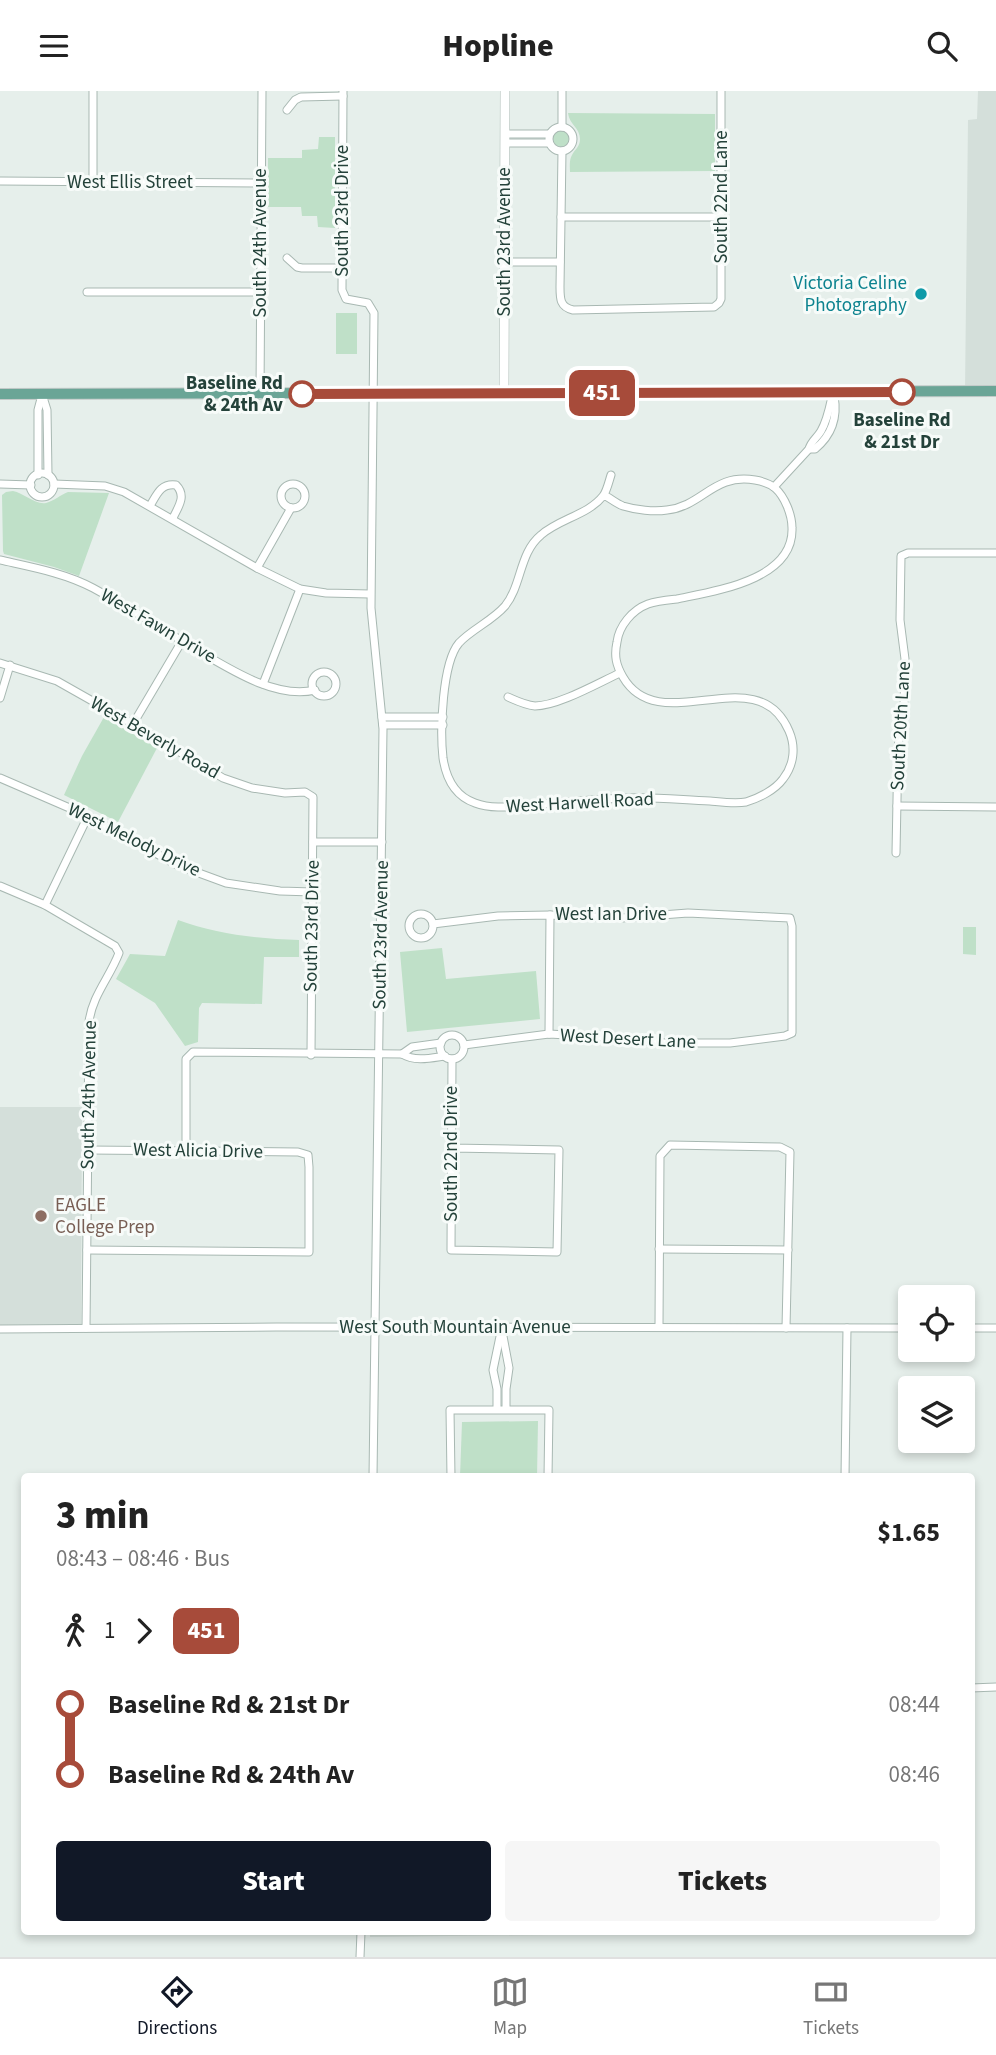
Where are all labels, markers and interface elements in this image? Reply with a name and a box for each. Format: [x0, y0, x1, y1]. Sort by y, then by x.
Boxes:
text: Hopline [442, 23, 554, 69]
icon: menu [35, 27, 73, 65]
icon: search [923, 27, 961, 65]
street label: South 22nd Lane [708, 130, 735, 264]
street label: South 23rd Drive [329, 145, 356, 277]
street label: South 23rd Avenue [491, 167, 518, 317]
street label: South 24th Avenue [247, 168, 274, 318]
street label: West Ellis Street [67, 169, 194, 196]
place label: Victoria Celine Photography [793, 270, 907, 319]
marker: Victoria Celine Photography [913, 286, 929, 302]
place label: Baseline Rd & 24th Av [186, 370, 283, 419]
line badge: 451 [562, 370, 642, 416]
text: 451 [583, 375, 621, 410]
marker: Baseline Rd & 21st Dr [889, 379, 915, 405]
marker: Baseline Rd & 24th Av [289, 381, 315, 407]
place label: Baseline Rd & 21st Dr [853, 407, 951, 456]
street label: West Fawn Drive [95, 582, 221, 670]
street label: South 20th Lane [884, 661, 918, 791]
street label: West Beverly Road [85, 690, 225, 786]
street label: West Harwell Road [505, 786, 655, 820]
street label: West Melody Drive [63, 796, 205, 884]
street label: South 23rd Drive [297, 860, 327, 992]
street label: South 23rd Avenue [366, 860, 396, 1010]
street label: West Ian Drive [555, 901, 667, 928]
street label: South 24th Avenue [74, 1020, 104, 1170]
street label: West Desert Lane [559, 1022, 697, 1056]
street label: South 22nd Drive [438, 1086, 465, 1222]
street label: West Alicia Drive [133, 1136, 263, 1166]
place label: EAGLE College Prep [55, 1192, 155, 1241]
marker: EAGLE College Prep [33, 1208, 49, 1224]
map controls [898, 1285, 975, 1453]
button: locate [898, 1285, 975, 1362]
street label: West South Mountain Avenue [339, 1314, 571, 1341]
button: layers [898, 1376, 975, 1453]
text: 3 min [56, 1489, 149, 1543]
text: $1.65 [877, 1514, 940, 1551]
text: 08:43 – 08:46 · Bus [56, 1542, 230, 1575]
icon: walk [56, 1612, 94, 1650]
icon: forward [125, 1612, 163, 1650]
text: 451 [187, 1613, 225, 1648]
text: 1 [104, 1614, 115, 1647]
text: Baseline Rd & 21st Dr [108, 1686, 349, 1723]
text: 08:44 [889, 1688, 940, 1721]
text: Baseline Rd & 24th Av [108, 1756, 354, 1793]
text: 08:46 [889, 1758, 940, 1791]
button: Start [56, 1841, 491, 1921]
button: Tickets [505, 1841, 940, 1921]
tab: Directions [137, 1973, 217, 2042]
tab: Map [491, 1973, 529, 2042]
tab: Tickets [803, 1973, 859, 2042]

